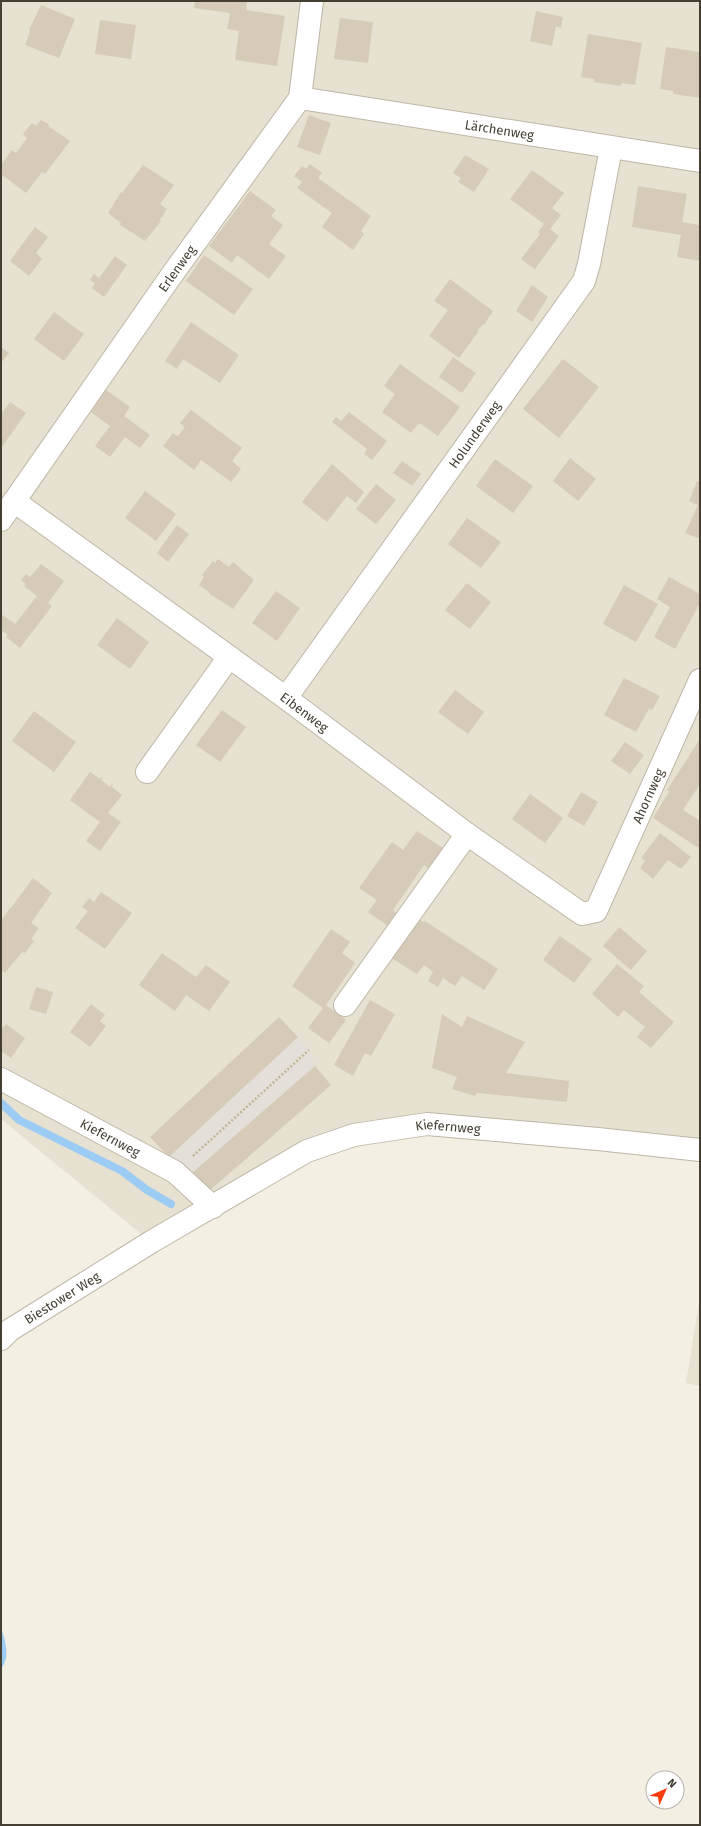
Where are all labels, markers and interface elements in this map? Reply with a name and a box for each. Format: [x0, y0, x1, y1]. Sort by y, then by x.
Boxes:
street label: Lärchenweg [464, 117, 535, 142]
street label: Erlenweg [155, 242, 199, 294]
street label: Holunderweg [445, 398, 503, 471]
street label: Eibenweg [278, 689, 332, 735]
street label: Ahornweg [629, 766, 667, 826]
street label: Kiefernweg [78, 1115, 143, 1160]
street label: Kiefernweg [414, 1116, 481, 1136]
street label: Biestower Weg [21, 1268, 103, 1327]
north arrow [645, 1770, 685, 1810]
text: N [665, 1776, 679, 1790]

